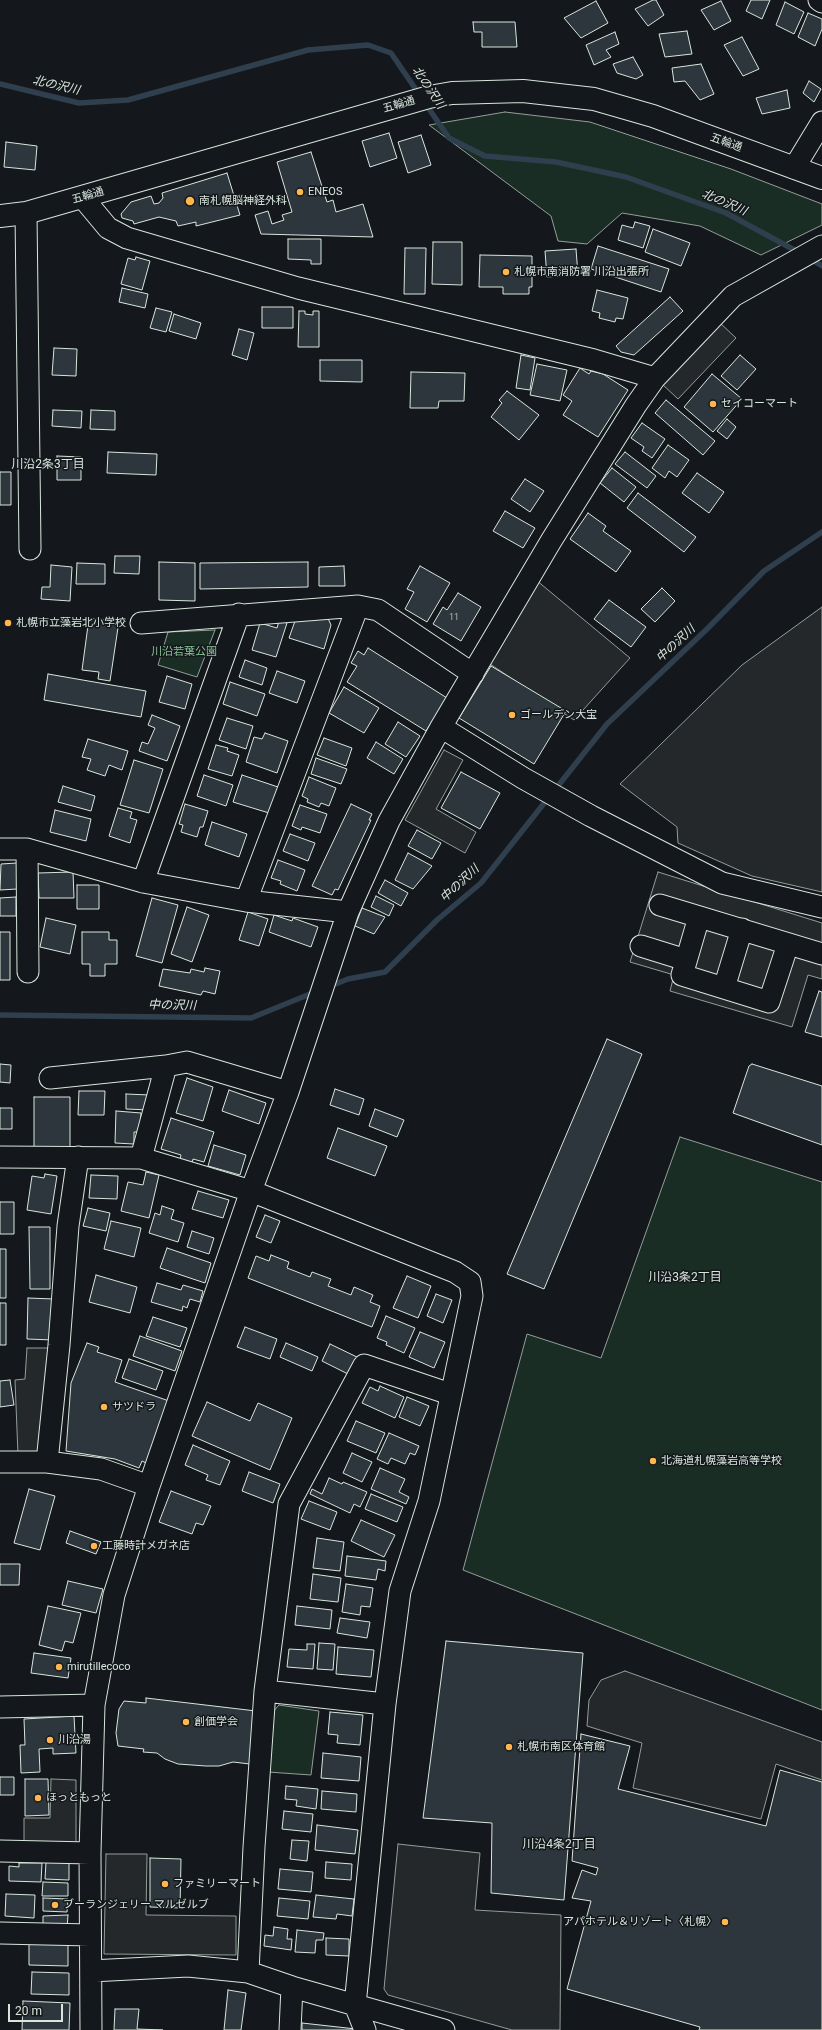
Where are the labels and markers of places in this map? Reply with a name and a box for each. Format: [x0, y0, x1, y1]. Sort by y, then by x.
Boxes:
place label: ENEOS [308, 185, 342, 199]
marker: ENEOS [295, 187, 305, 197]
place label: 南札幌脳神経外科 [199, 194, 287, 208]
marker: 南札幌脳神経外科 [184, 195, 196, 207]
place label: 札幌市南消防署 川沿出張所 [514, 265, 649, 279]
marker: 札幌市南消防署 川沿出張所 [501, 267, 511, 277]
place label: セイコーマート [721, 397, 798, 411]
marker: セイコーマート [708, 399, 718, 409]
place label: 札幌市立藻岩北小学校 [16, 616, 126, 630]
marker: 札幌市立藻岩北小学校 [3, 618, 13, 628]
place label: ゴールデン大宝 [520, 708, 597, 722]
marker: ゴールデン大宝 [507, 710, 517, 720]
place label: サツドラ [112, 1400, 156, 1414]
marker: サツドラ [99, 1402, 109, 1412]
place label: 北海道札幌藻岩高等学校 [661, 1454, 782, 1468]
marker: 北海道札幌藻岩高等学校 [648, 1456, 658, 1466]
place label: 工藤時計メガネ店 [102, 1539, 190, 1553]
marker: 工藤時計メガネ店 [89, 1541, 99, 1551]
place label: mirutillecoco [67, 1660, 131, 1674]
marker: mirutillecoco [54, 1662, 64, 1672]
place label: 創価学会 [194, 1715, 238, 1729]
marker: 創価学会 [181, 1717, 191, 1727]
place label: 川沿湯 [58, 1733, 91, 1747]
marker: 川沿湯 [45, 1735, 55, 1745]
place label: 札幌市南区体育館 [517, 1740, 605, 1754]
marker: 札幌市南区体育館 [504, 1742, 514, 1752]
place label: ほっともっと [46, 1791, 112, 1805]
marker: ほっともっと [33, 1793, 43, 1803]
place label: ファミリーマート [173, 1877, 261, 1891]
marker: ファミリーマート [160, 1879, 170, 1889]
place label: ブーランジェリー マルゼルブ [63, 1898, 209, 1912]
marker: ブーランジェリー マルゼルブ [50, 1900, 60, 1910]
place label: アパホテル＆リゾート〈札幌〉 [563, 1915, 717, 1929]
marker: アパホテル＆リゾート〈札幌〉 [720, 1917, 730, 1927]

